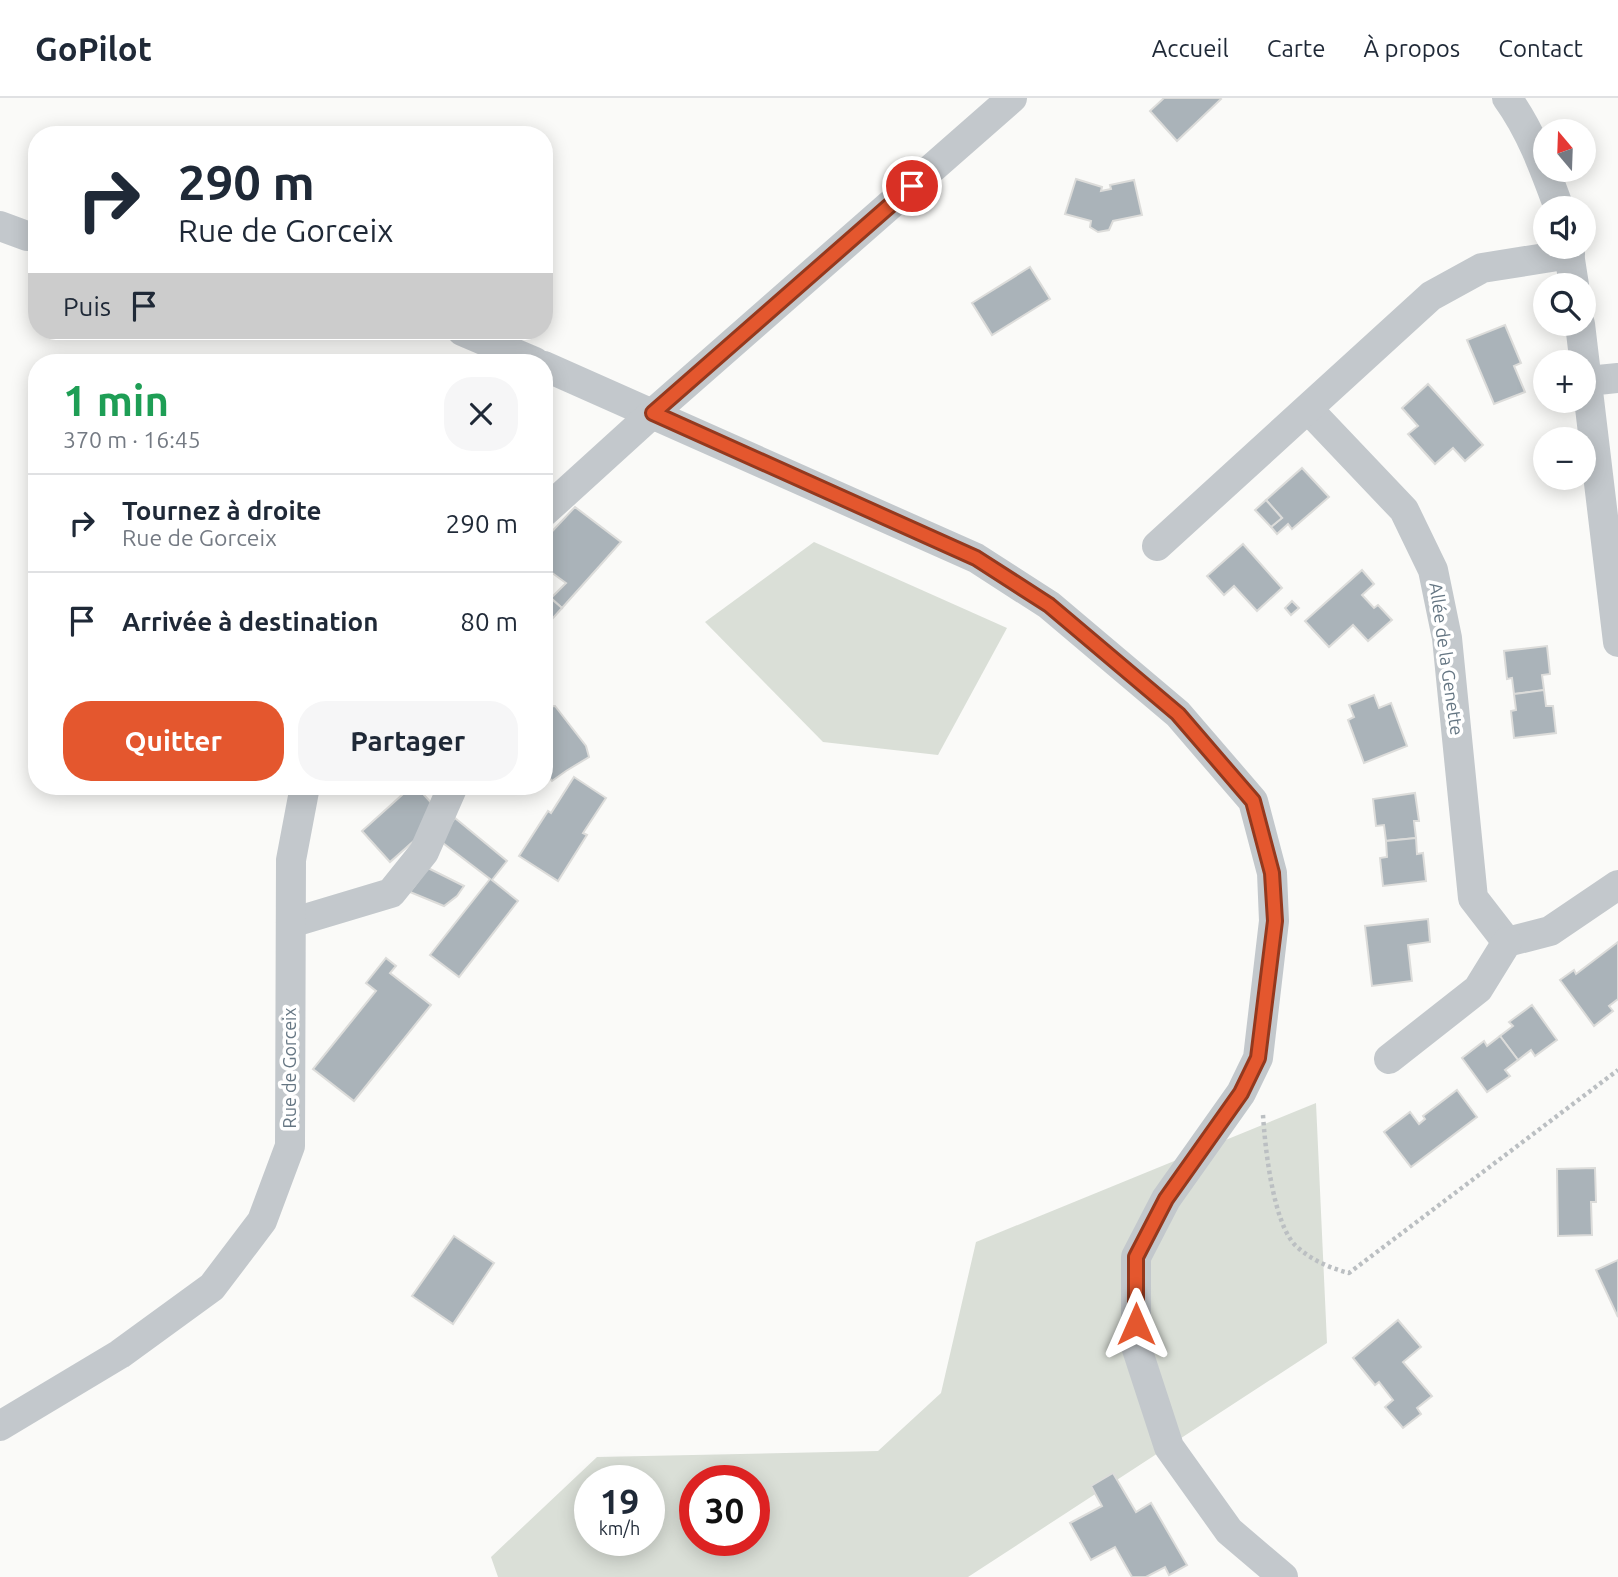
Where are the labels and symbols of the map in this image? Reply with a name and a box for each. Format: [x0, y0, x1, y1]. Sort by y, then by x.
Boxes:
north arrow [1533, 119, 1596, 182]
pin [882, 156, 942, 216]
street label: Allée de la Genette [1426, 581, 1468, 736]
street label: Rue de Gorceix [279, 1007, 299, 1129]
position arrow [1099, 1287, 1173, 1361]
speed limit sign: 30 [679, 1465, 770, 1556]

